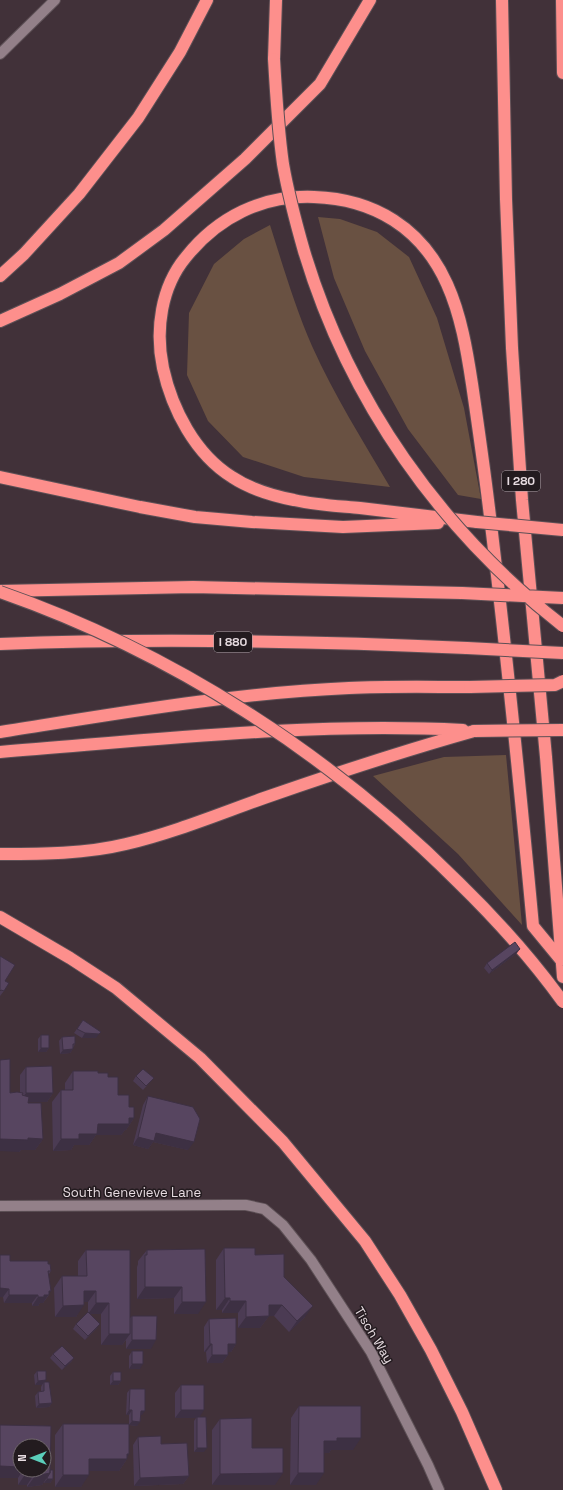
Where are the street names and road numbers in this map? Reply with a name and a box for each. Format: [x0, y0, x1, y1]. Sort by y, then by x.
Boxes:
road number: I 280 [502, 471, 540, 491]
road number: I 880 [214, 632, 252, 652]
street label: South Genevieve Lane [63, 1184, 201, 1201]
street label: Tisch Way [350, 1304, 398, 1366]

